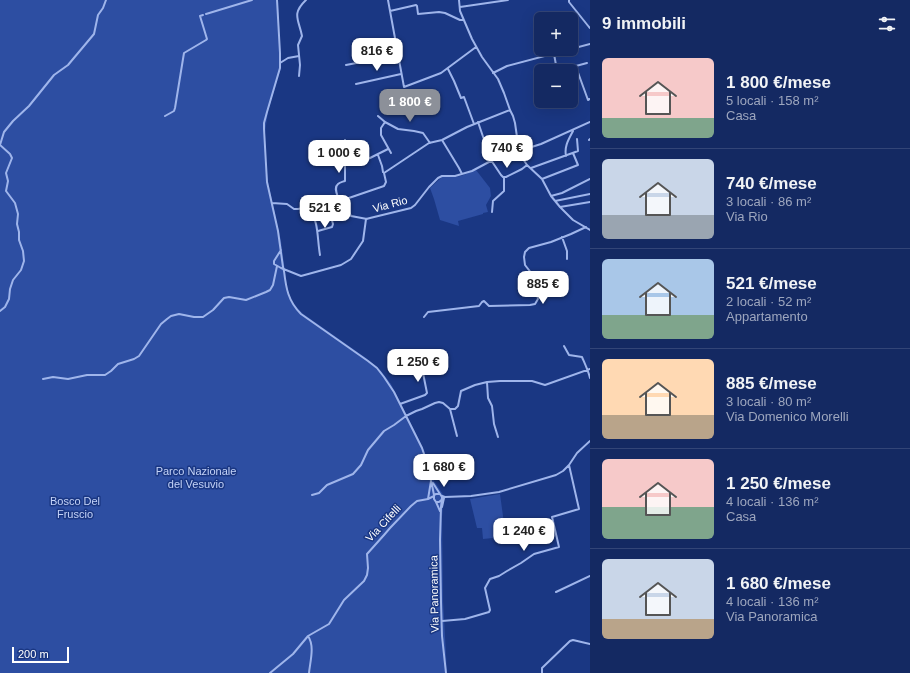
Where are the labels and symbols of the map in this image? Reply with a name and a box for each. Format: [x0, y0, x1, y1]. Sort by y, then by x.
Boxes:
pin: 816 € [349, 38, 405, 72]
pin: 1 800 € [373, 89, 447, 123]
pin: 740 € [479, 135, 535, 169]
pin: 1 000 € [302, 140, 376, 174]
street label: Via Rio [371, 194, 409, 214]
pin: 521 € [297, 195, 353, 229]
pin: 885 € [515, 271, 571, 305]
pin: 1 250 € [381, 349, 455, 383]
pin: 1 680 € [407, 454, 481, 488]
park label: Parco Nazionale del Vesuvio [156, 465, 236, 490]
park label: Bosco Del Fruscio [50, 495, 100, 520]
street label: Via Cifelli [363, 502, 403, 544]
pin: 1 240 € [487, 518, 561, 552]
street label: Via Panoramica [427, 554, 441, 633]
scale bar [12, 645, 69, 664]

